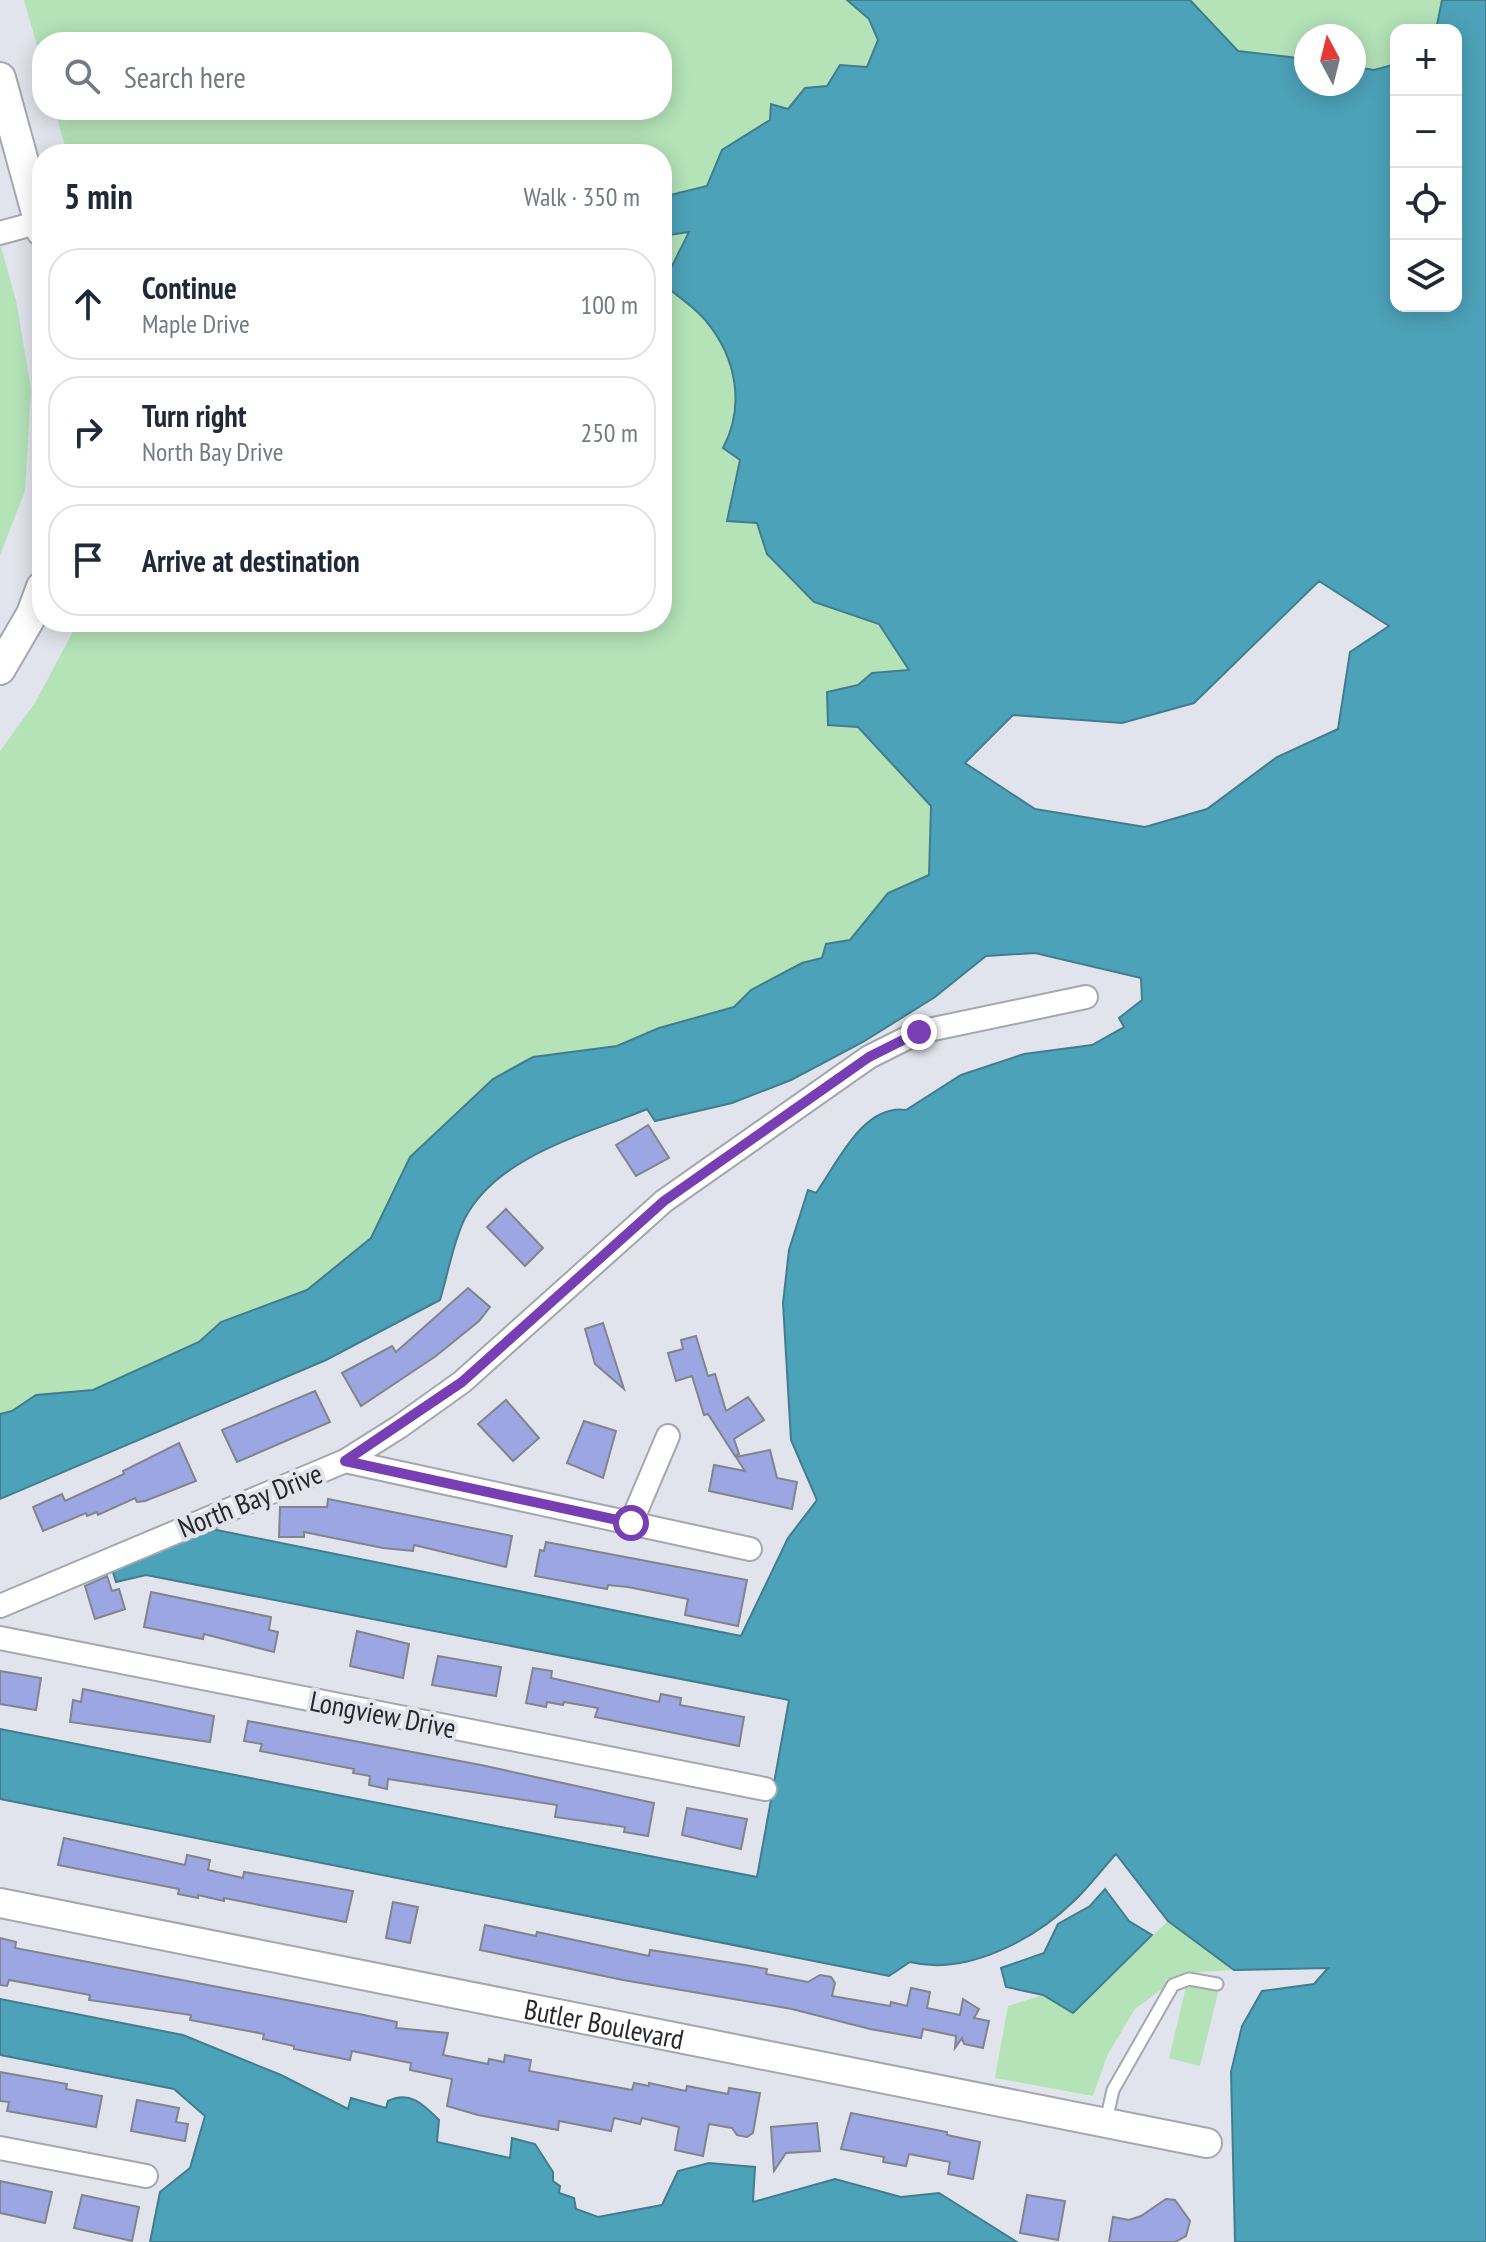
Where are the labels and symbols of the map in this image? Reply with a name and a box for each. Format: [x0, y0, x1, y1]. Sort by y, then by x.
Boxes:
north arrow [1294, 24, 1366, 96]
route end [901, 1014, 937, 1050]
street label: North Bay Drive [172, 1454, 328, 1546]
route start [613, 1505, 649, 1541]
street label: Longview Drive [307, 1682, 459, 1746]
street label: Butler Boulevard [521, 1989, 687, 2057]

